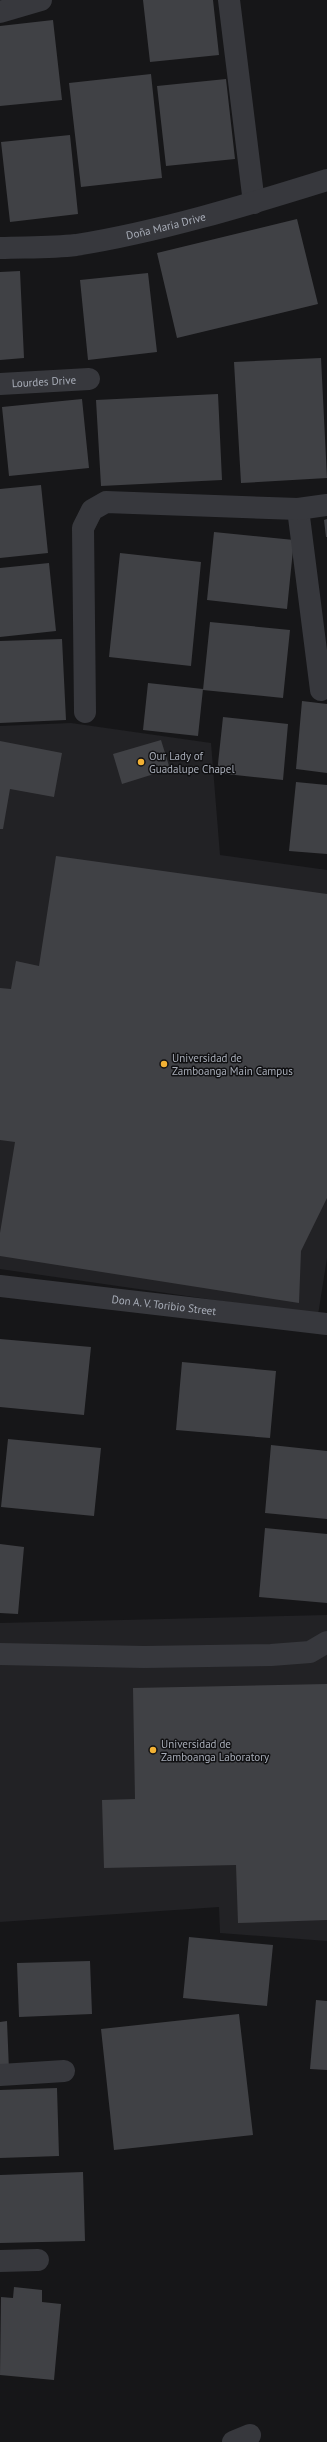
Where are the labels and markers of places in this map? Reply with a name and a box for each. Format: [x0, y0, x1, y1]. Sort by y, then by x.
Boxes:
place label: Our Lady of Guadalupe Chapel [149, 749, 235, 776]
marker: Our Lady of Guadalupe Chapel [136, 757, 146, 767]
place label: Universidad de Zamboanga Main Campus [172, 1051, 293, 1078]
marker: Universidad de Zamboanga Main Campus [159, 1059, 169, 1069]
place label: Universidad de Zamboanga Laboratory [161, 1737, 270, 1764]
marker: Universidad de Zamboanga Laboratory [148, 1745, 158, 1755]

